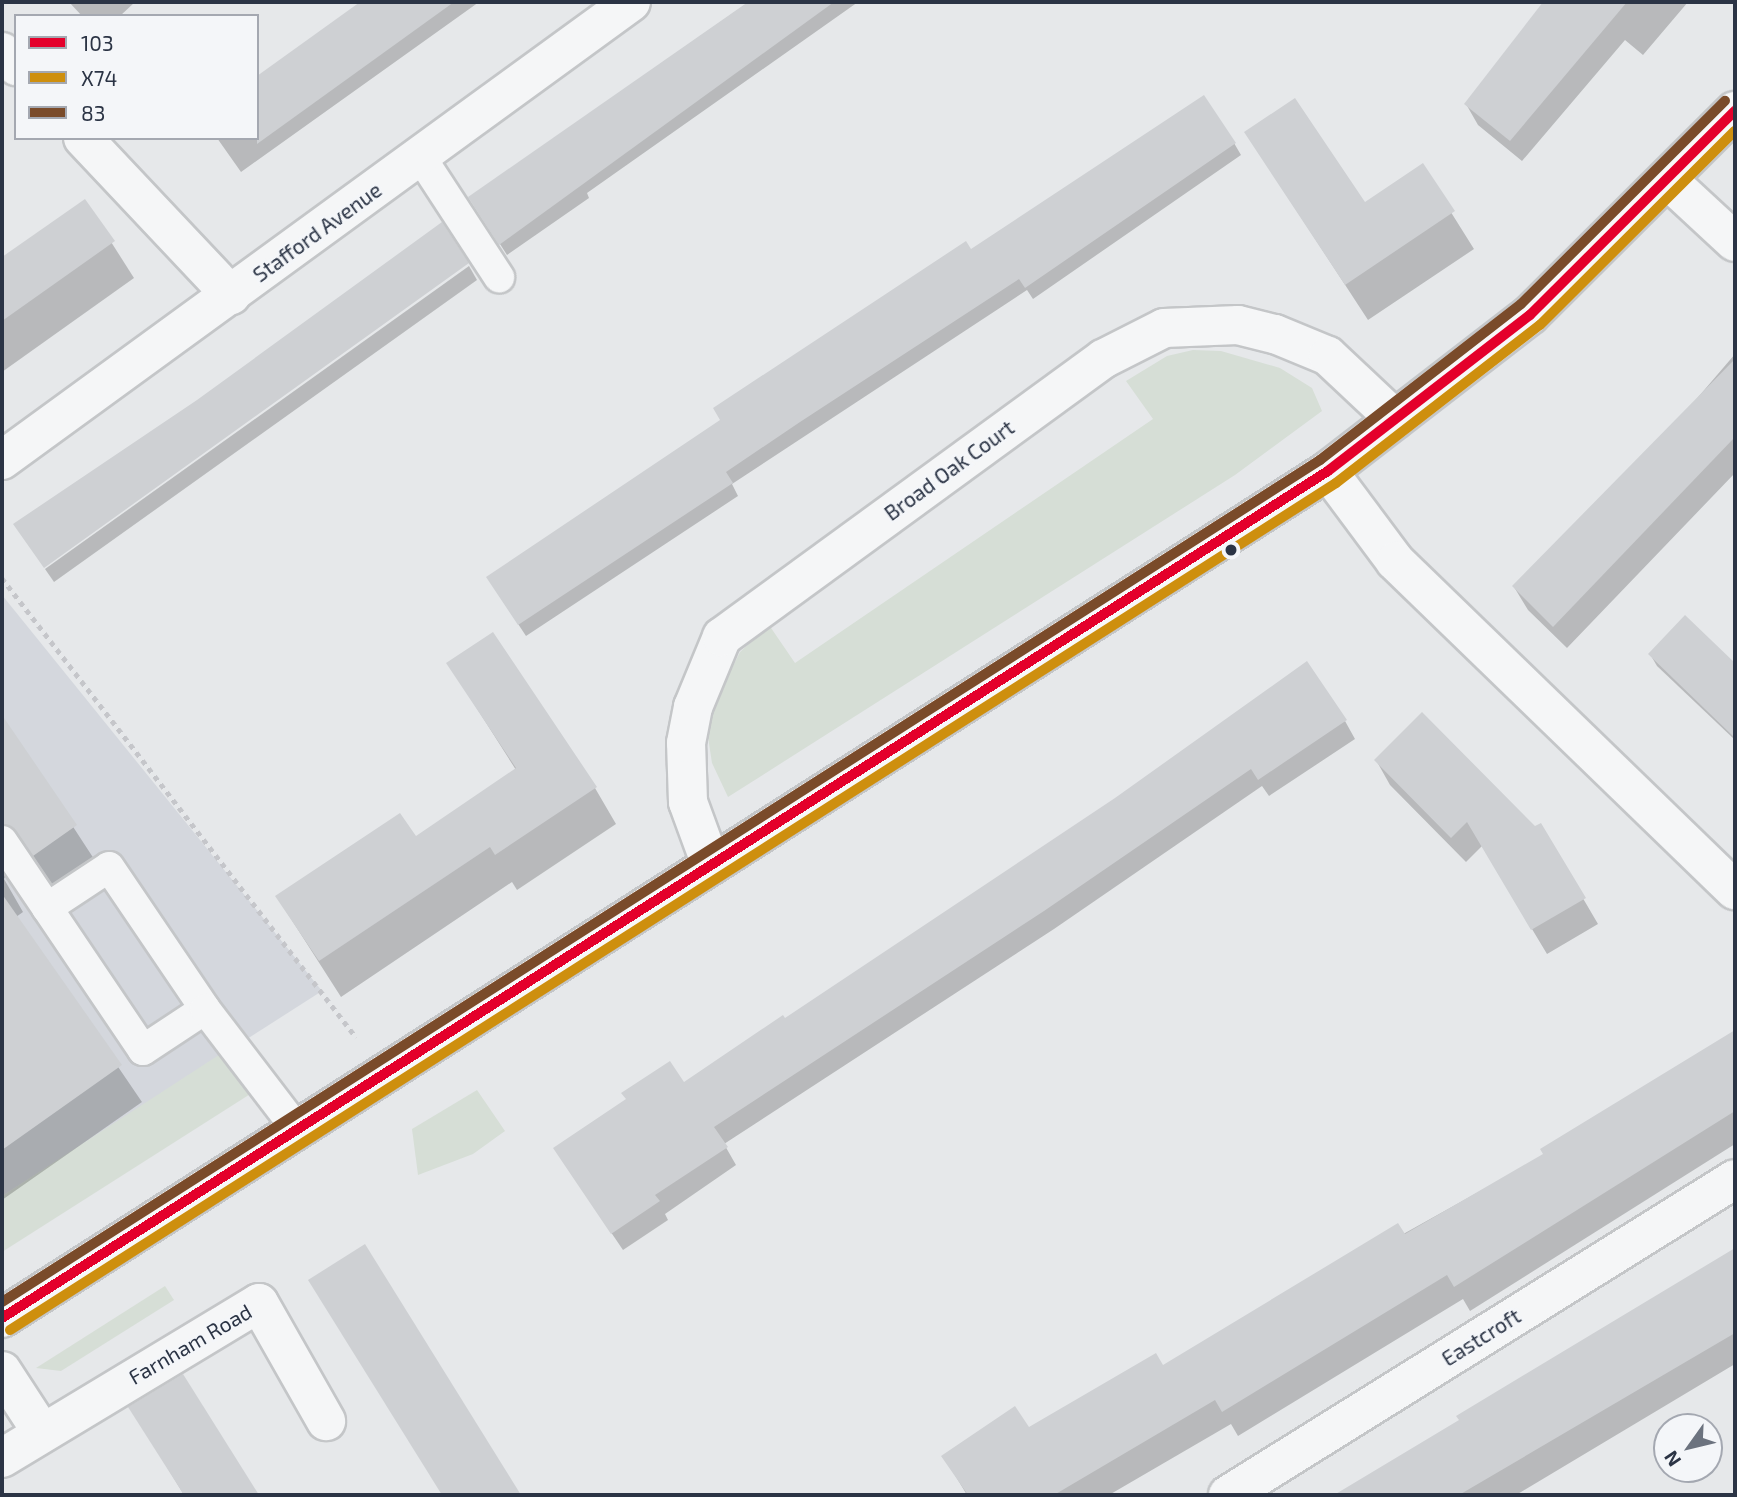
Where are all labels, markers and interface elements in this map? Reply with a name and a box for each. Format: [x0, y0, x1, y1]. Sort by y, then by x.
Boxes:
legend [14, 14, 259, 140]
text: 103 [81, 30, 114, 55]
text: X74 [81, 65, 118, 90]
text: 83 [81, 100, 105, 125]
street label: Stafford Avenue [248, 177, 386, 287]
street label: Broad Oak Court [879, 414, 1019, 526]
unlabelled marker [1224, 543, 1238, 557]
street label: Farnham Road [124, 1299, 256, 1389]
street label: Eastcroft [1437, 1303, 1525, 1371]
north arrow [1653, 1413, 1723, 1483]
text: N [1658, 1447, 1685, 1471]

